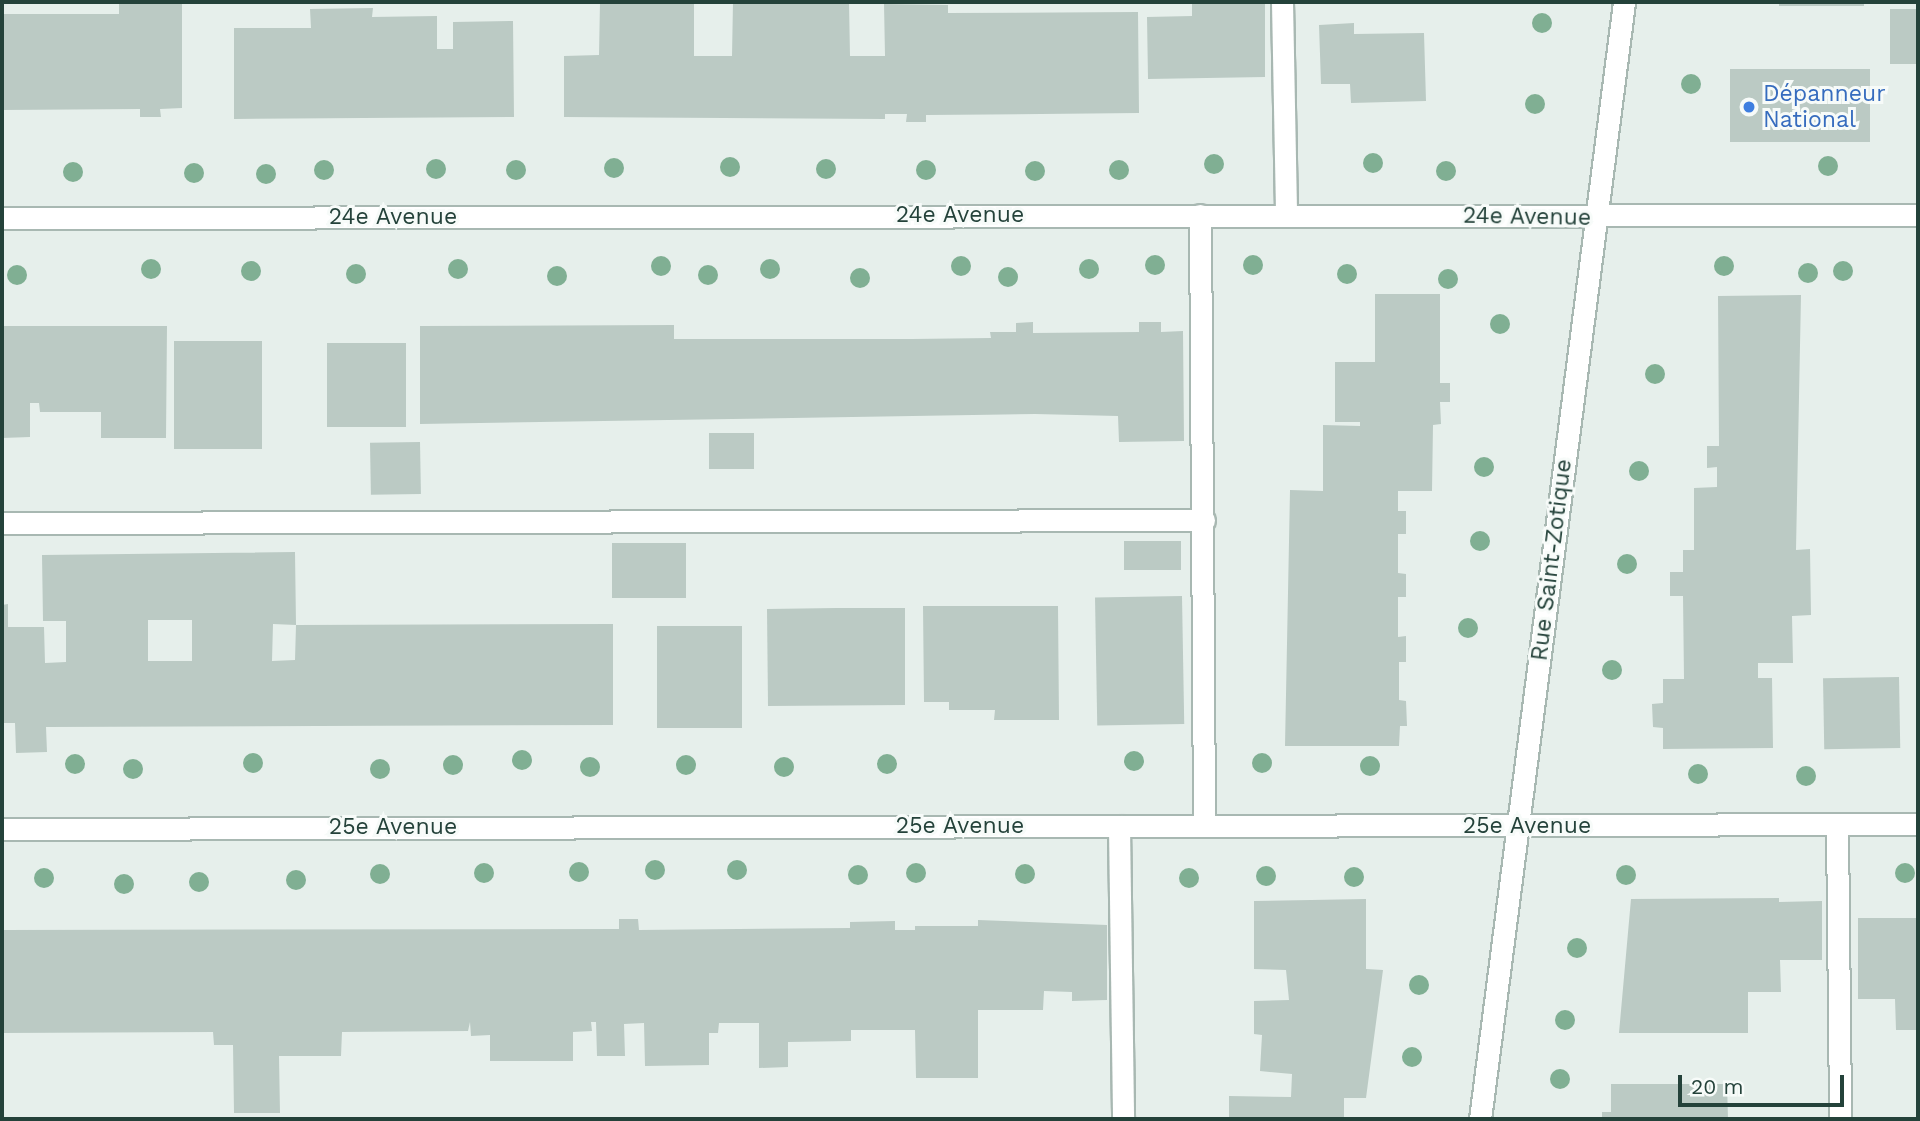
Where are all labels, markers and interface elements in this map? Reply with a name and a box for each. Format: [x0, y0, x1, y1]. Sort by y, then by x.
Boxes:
place label: Dépanneur National [1763, 80, 1886, 134]
marker: Dépanneur National [1741, 99, 1757, 115]
street label: 24e Avenue [895, 201, 1025, 229]
street label: 24e Avenue [1462, 202, 1592, 232]
street label: 24e Avenue [328, 203, 458, 231]
street label: Rue Saint-Zotique [1526, 458, 1578, 662]
street label: 25e Avenue [895, 812, 1025, 840]
street label: 25e Avenue [1462, 812, 1592, 840]
street label: 25e Avenue [328, 813, 458, 841]
scale bar [1682, 1062, 1848, 1106]
text: 20 m [1691, 1074, 1743, 1099]

